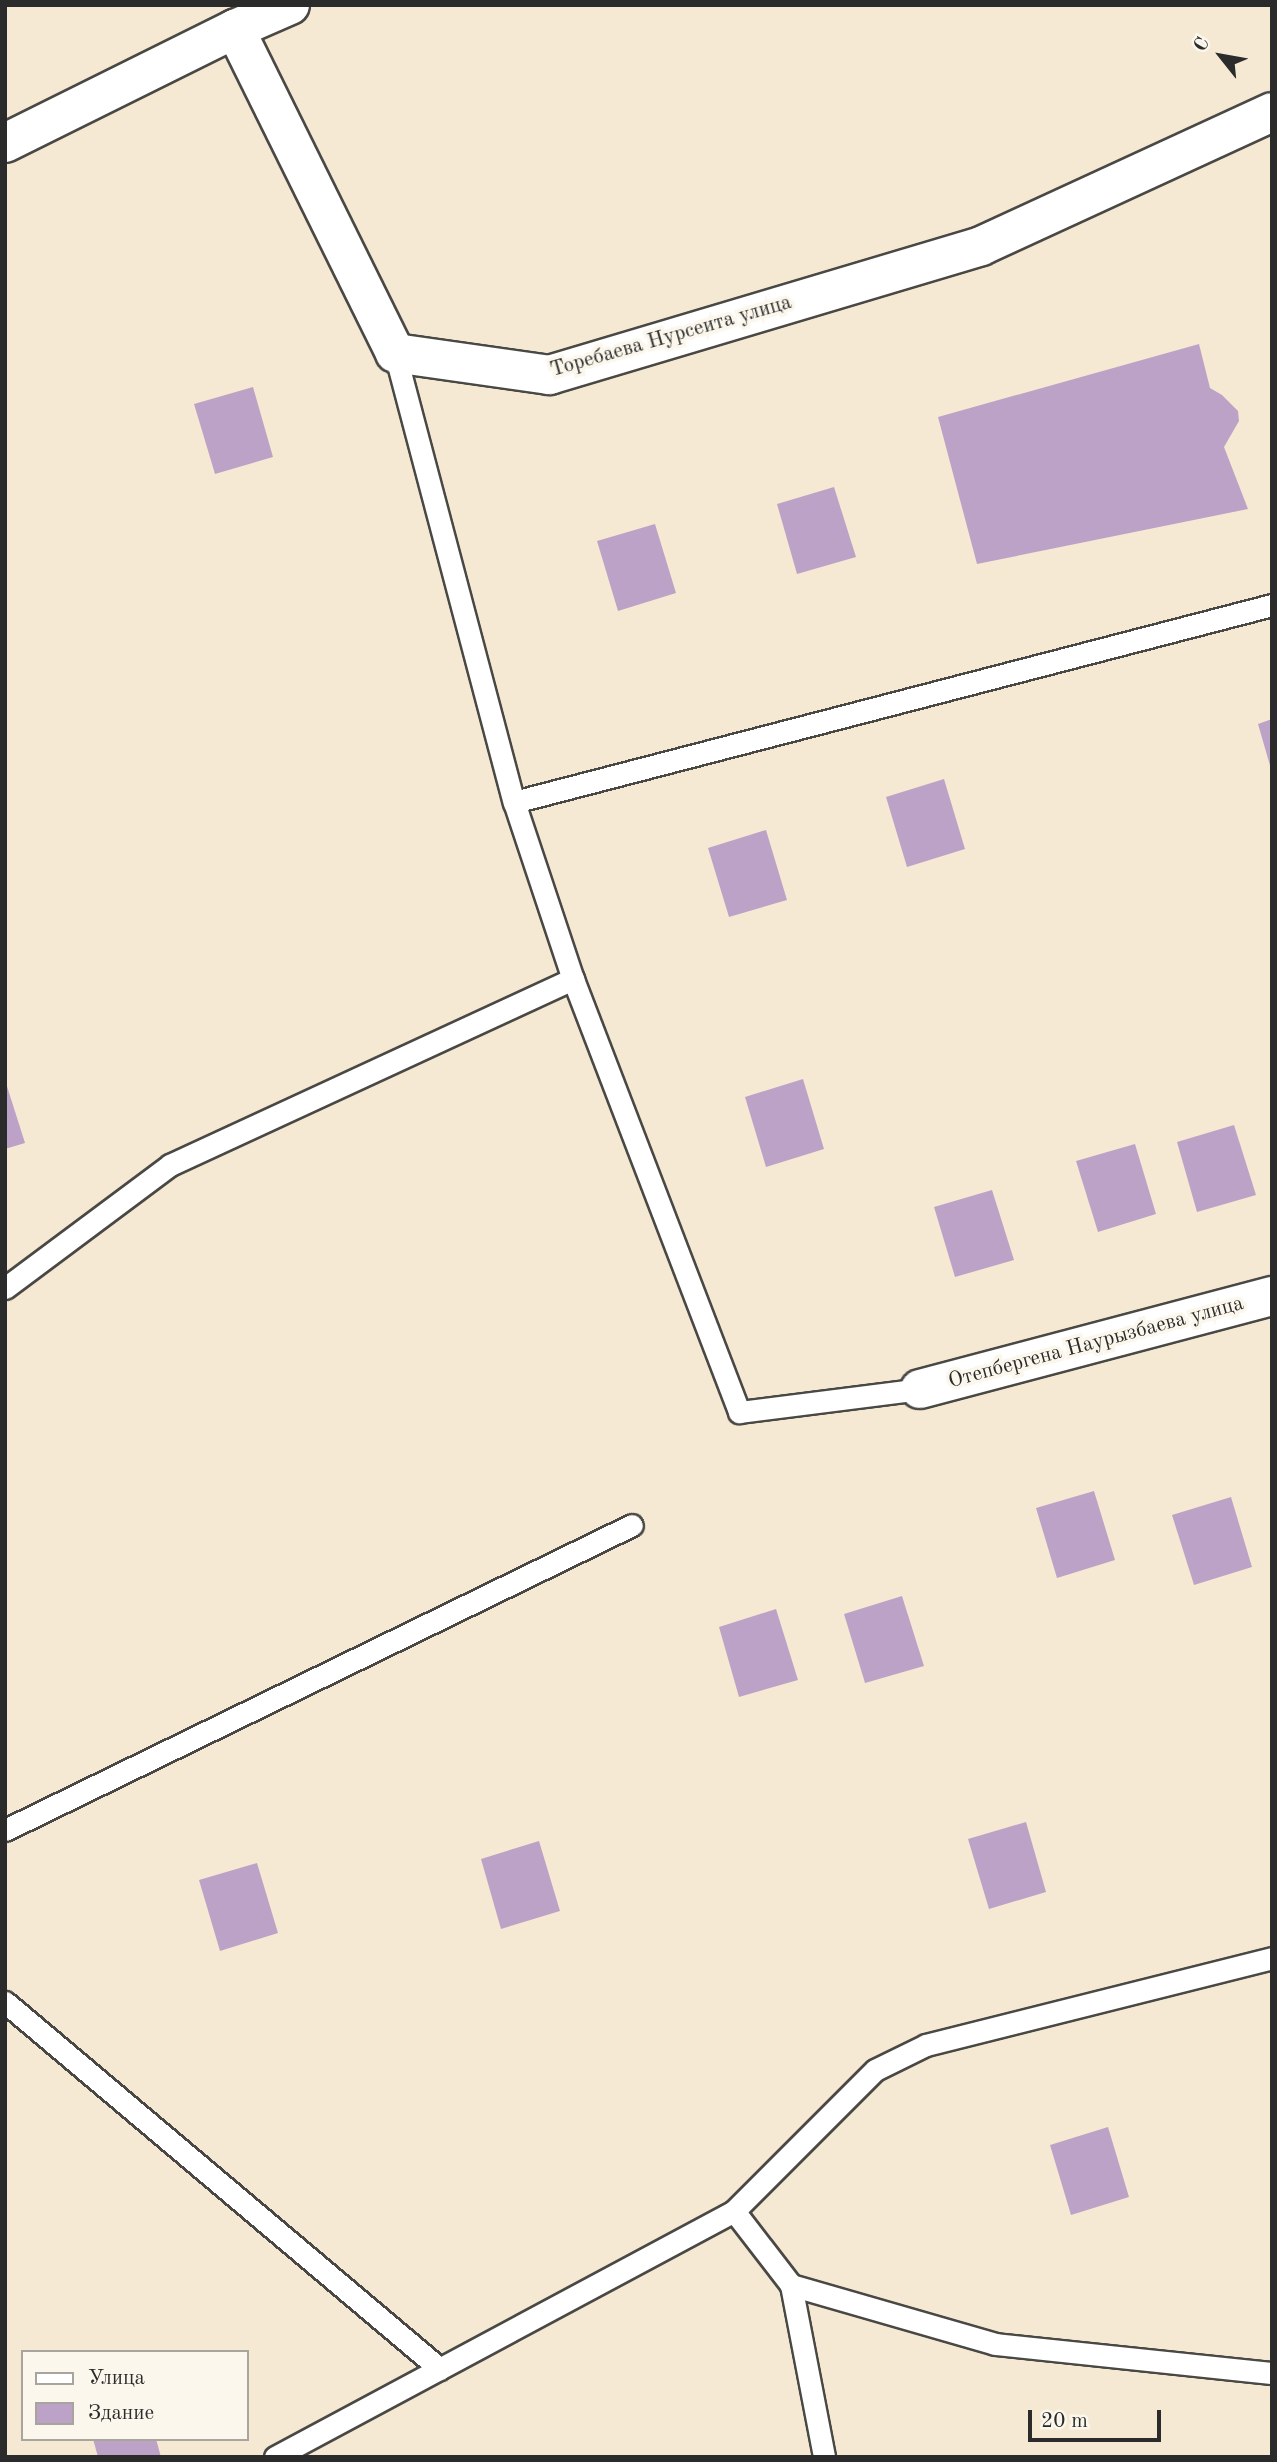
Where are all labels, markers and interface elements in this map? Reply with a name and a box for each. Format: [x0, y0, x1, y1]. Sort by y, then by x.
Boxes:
north arrow [1186, 21, 1256, 91]
text: С [1191, 35, 1214, 55]
street label: Торебаева Нурсеита улица [547, 290, 795, 384]
street label: Отепбергена Наурызбаева улица [946, 1291, 1246, 1395]
legend [21, 2350, 248, 2441]
text: Улица [88, 2368, 145, 2389]
scale bar [1032, 2396, 1165, 2440]
text: Здание [88, 2403, 154, 2424]
text: 20 m [1041, 2411, 1088, 2432]

